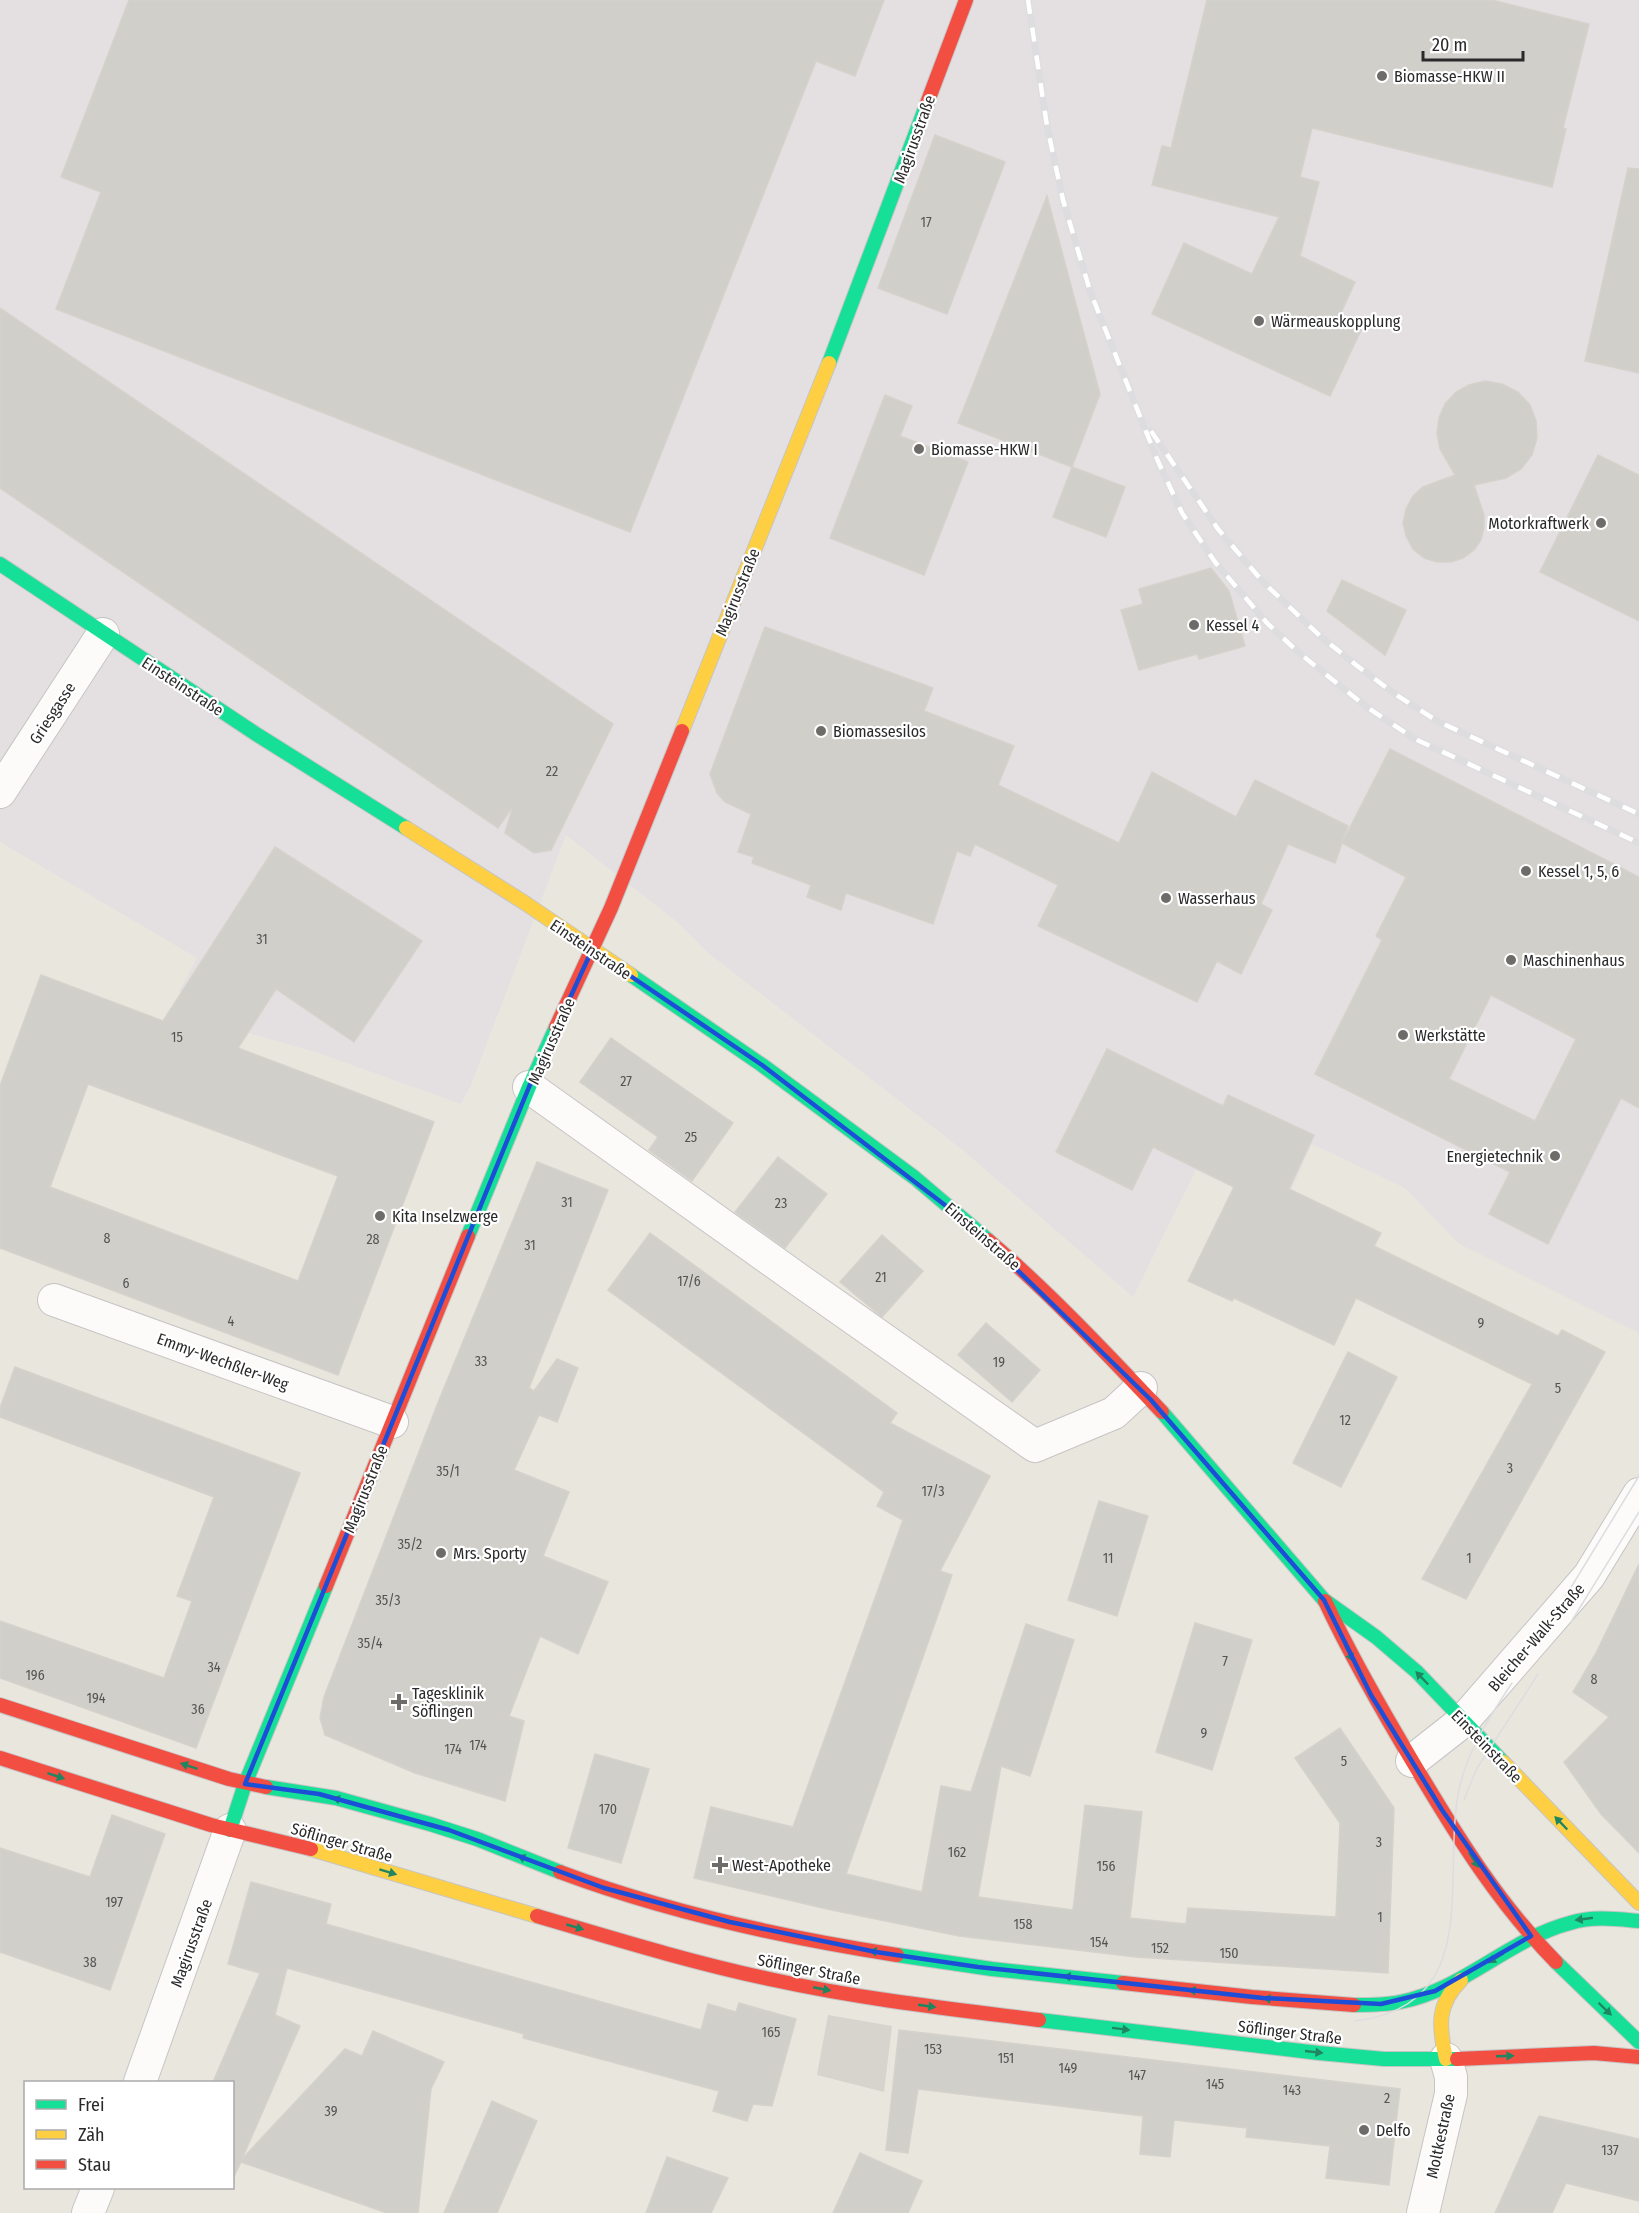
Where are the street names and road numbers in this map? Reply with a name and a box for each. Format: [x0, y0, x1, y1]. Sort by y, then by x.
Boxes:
street label: Magirusstraße [890, 92, 939, 186]
street label: Magirusstraße [711, 546, 764, 639]
street label: Einsteinstraße [138, 653, 227, 720]
street label: Griesgasse [25, 679, 79, 748]
street label: Einsteinstraße [547, 915, 635, 984]
street label: Magirusstraße [524, 995, 579, 1087]
street label: Einsteinstraße [941, 1198, 1024, 1274]
street label: Emmy-Wechßler-Weg [154, 1329, 292, 1394]
street label: Magirusstraße [339, 1443, 392, 1536]
street label: Bleicher-Walk-Straße [1484, 1579, 1589, 1695]
street label: Einsteinstraße [1447, 1706, 1526, 1787]
street label: Söflinger Straße [289, 1819, 395, 1866]
street label: Magirusstraße [167, 1896, 216, 1990]
street label: Söflinger Straße [756, 1950, 862, 1989]
street label: Söflinger Straße [1237, 2017, 1343, 2048]
street label: Moltkestraße [1422, 2092, 1459, 2180]

